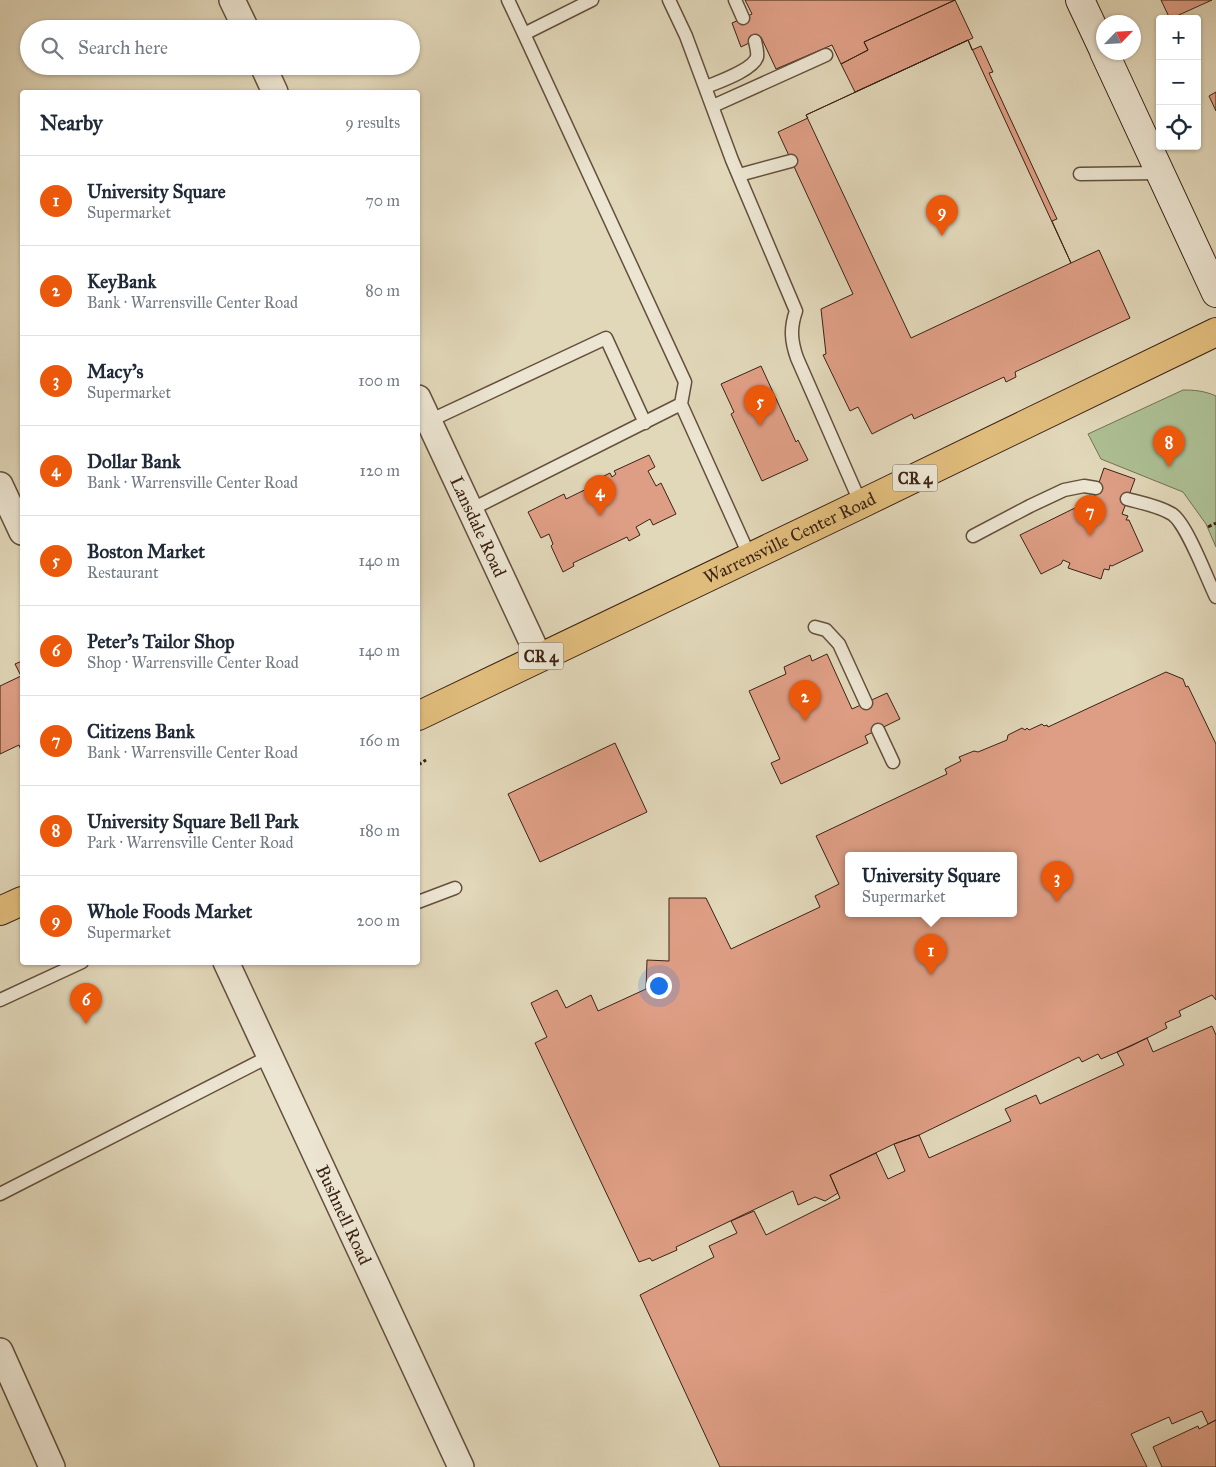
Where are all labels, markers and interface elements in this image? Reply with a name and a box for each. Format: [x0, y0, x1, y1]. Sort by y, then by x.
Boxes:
north arrow [1096, 15, 1141, 60]
map controls [1156, 15, 1201, 150]
button: + [1156, 15, 1201, 60]
search box [20, 20, 420, 75]
icon: search [38, 34, 66, 62]
text: Search here [78, 36, 168, 59]
button: − [1156, 60, 1201, 105]
button: locate [1156, 105, 1201, 150]
text: Nearby [40, 110, 103, 136]
text: 9 results [345, 113, 400, 132]
text: University Square [87, 180, 226, 203]
text: 1 [53, 191, 59, 210]
text: 70 m [365, 191, 400, 210]
pin: 9 [926, 195, 958, 236]
text: Supermarket [87, 203, 171, 222]
text: KeyBank [87, 270, 156, 293]
text: 2 [52, 281, 60, 300]
text: 80 m [365, 281, 400, 300]
text: Bank · Warrensville Center Road [87, 293, 298, 312]
text: Macy's [87, 360, 143, 383]
text: 3 [53, 371, 59, 390]
text: 100 m [358, 371, 400, 390]
text: Supermarket [87, 383, 171, 402]
pin: 5 [744, 385, 776, 426]
pin: 8 [1153, 426, 1185, 467]
text: Dollar Bank [87, 450, 181, 473]
text: 4 [52, 461, 60, 480]
text: 120 m [360, 461, 400, 480]
road number: CR 4 [892, 464, 938, 492]
text: Bank · Warrensville Center Road [87, 473, 298, 492]
street label: Lansdale Road [445, 473, 511, 580]
pin: 4 [584, 475, 616, 516]
street label: Warrensville Center Road [700, 488, 879, 589]
pin: 7 [1074, 495, 1106, 536]
text: Boston Market [87, 540, 205, 563]
text: 5 [52, 551, 60, 570]
text: 140 m [359, 551, 400, 570]
text: Restaurant [87, 563, 159, 582]
text: Peter's Tailor Shop [87, 630, 235, 653]
text: 6 [52, 641, 60, 660]
text: 140 m [359, 641, 400, 660]
road number: CR 4 [518, 642, 564, 669]
text: Shop · Warrensville Center Road [87, 653, 299, 672]
pin: 2 [789, 680, 821, 721]
text: Citizens Bank [87, 720, 195, 743]
text: 7 [52, 731, 60, 750]
text: 160 m [359, 731, 400, 750]
text: Bank · Warrensville Center Road [87, 743, 298, 762]
text: University Square Bell Park [87, 810, 299, 833]
text: 8 [52, 821, 60, 840]
text: 180 m [359, 821, 400, 840]
text: Park · Warrensville Center Road [87, 833, 293, 852]
popup [845, 852, 1017, 917]
pin: 3 [1041, 861, 1073, 902]
text: University Square [862, 864, 1000, 887]
text: Supermarket [862, 887, 946, 906]
text: Whole Foods Market [87, 900, 252, 923]
text: 9 [52, 911, 60, 930]
text: 200 m [357, 911, 400, 930]
text: Supermarket [87, 923, 171, 942]
pin: 1 [915, 934, 947, 975]
your location [646, 973, 672, 999]
pin: 6 [70, 983, 102, 1024]
street label: Bushnell Road [311, 1162, 376, 1268]

